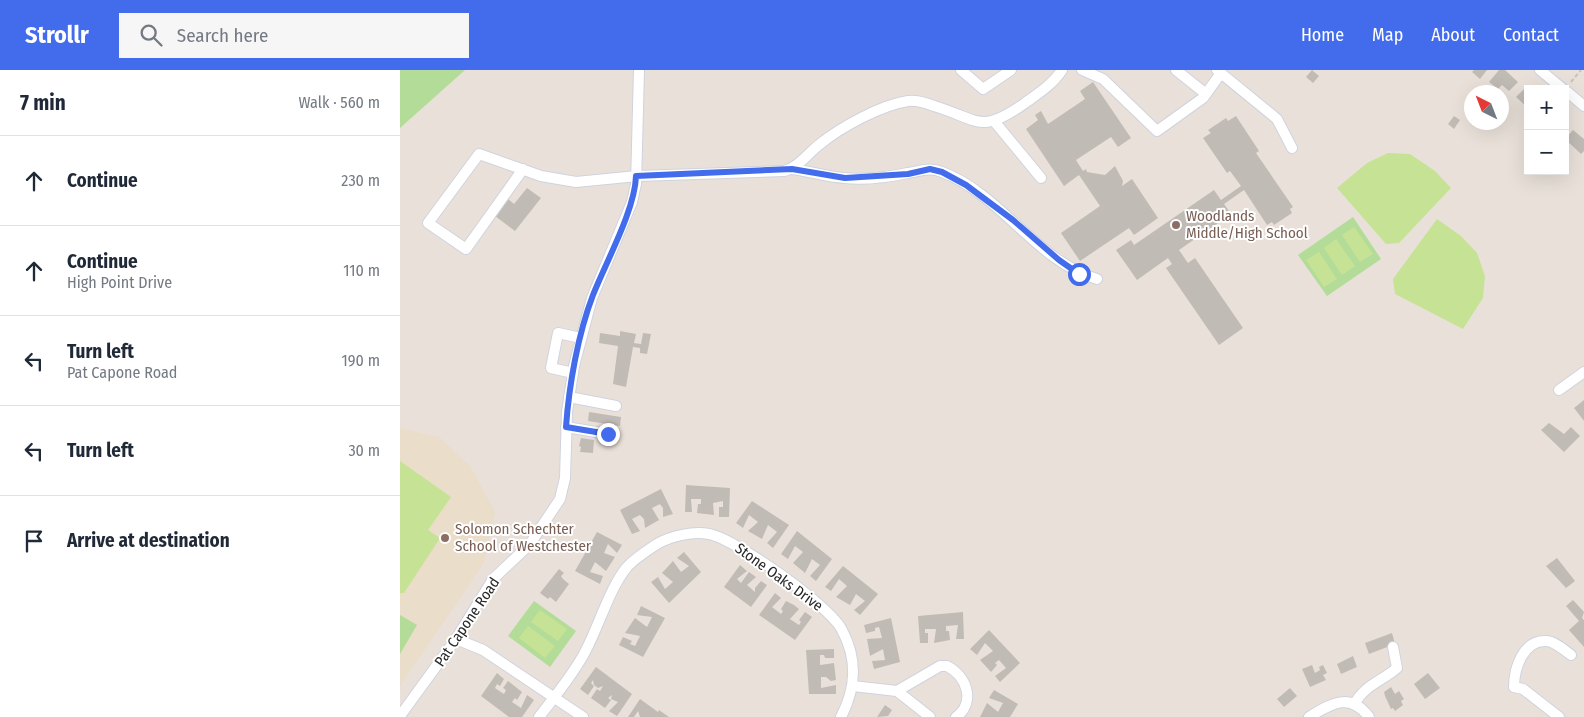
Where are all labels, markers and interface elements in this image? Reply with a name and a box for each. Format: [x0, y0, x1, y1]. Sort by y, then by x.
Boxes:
search box [119, 13, 469, 58]
text: Strollr [25, 21, 89, 49]
icon: search [137, 21, 165, 49]
text: Search here [177, 24, 268, 47]
text: Home [1301, 24, 1344, 46]
text: Map [1372, 24, 1403, 46]
text: About [1431, 24, 1475, 46]
text: Contact [1503, 24, 1559, 46]
north arrow [1464, 85, 1509, 130]
map controls [1524, 85, 1569, 175]
button: + [1524, 85, 1569, 130]
text: 7 min [20, 90, 66, 116]
text: Walk · 560 m [299, 93, 380, 112]
button: − [1524, 130, 1569, 175]
icon: ahead [20, 167, 48, 195]
text: Continue [67, 169, 138, 192]
text: 230 m [341, 171, 380, 190]
place label: Woodlands Middle/High School [1186, 207, 1308, 242]
marker: Woodlands Middle/High School [1170, 219, 1182, 231]
text: Continue [67, 250, 138, 273]
icon: ahead [20, 257, 48, 285]
text: 110 m [343, 261, 380, 280]
route start [1068, 263, 1091, 286]
text: High Point Drive [67, 273, 172, 292]
text: Turn left [67, 340, 134, 363]
icon: left [20, 347, 48, 375]
text: 190 m [342, 351, 380, 370]
text: Pat Capone Road [67, 363, 177, 382]
route end [597, 423, 620, 446]
icon: left [20, 437, 48, 465]
text: Turn left [67, 439, 134, 462]
text: 30 m [348, 441, 380, 460]
place label: Solomon Schechter School of Westchester [455, 520, 592, 555]
icon: arrive [20, 527, 48, 555]
text: Arrive at destination [67, 529, 230, 552]
marker: Solomon Schechter School of Westchester [439, 532, 451, 544]
street label: Stone Oaks Drive [732, 539, 826, 615]
street label: Pat Capone Road [431, 574, 503, 670]

